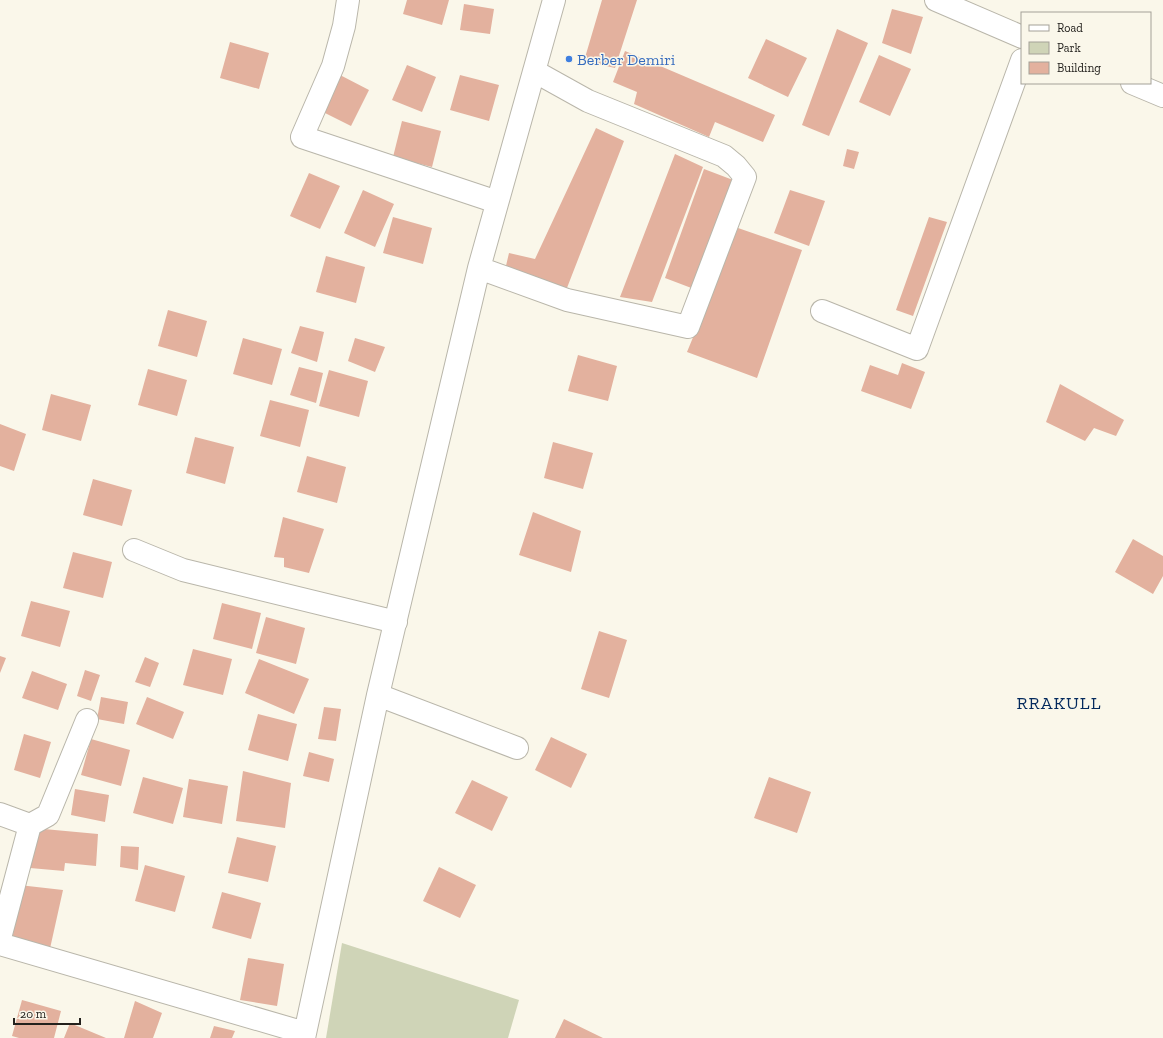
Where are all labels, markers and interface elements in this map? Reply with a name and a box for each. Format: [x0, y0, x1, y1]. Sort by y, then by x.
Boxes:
legend [1021, 12, 1151, 84]
text: Road [1057, 21, 1083, 35]
text: Park [1057, 41, 1082, 55]
place label: Berber Demiri [577, 50, 676, 69]
marker: Berber Demiri [564, 54, 574, 64]
text: Building [1057, 61, 1101, 75]
district label: RRAKULL [1017, 692, 1101, 714]
scale bar [14, 1000, 80, 1026]
text: 20 m [20, 1007, 47, 1021]

